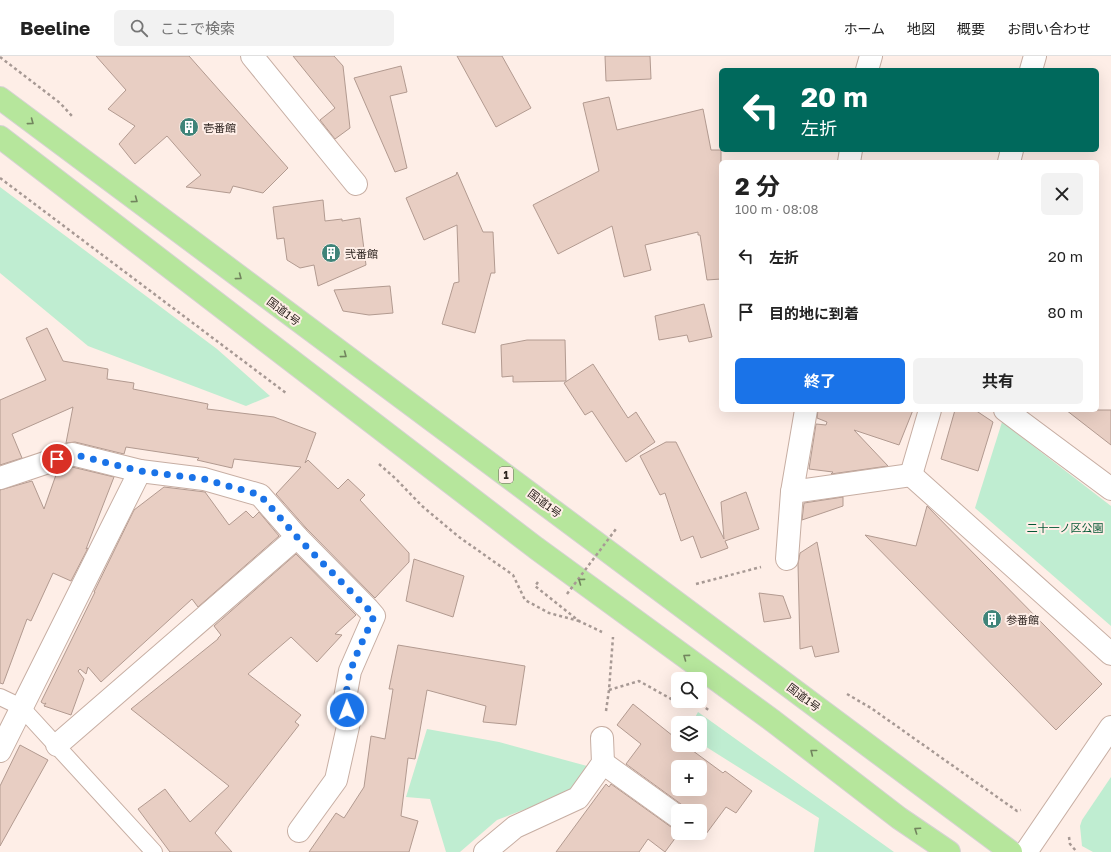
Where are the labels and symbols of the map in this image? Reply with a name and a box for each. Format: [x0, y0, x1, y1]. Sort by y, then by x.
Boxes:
building icon: 壱番館 [178, 116, 200, 138]
one-way arrow [27, 117, 34, 124]
place label: 壱番館 [203, 121, 236, 134]
one-way arrow [131, 195, 138, 202]
building icon: 弐番館 [320, 242, 342, 264]
place label: 弐番館 [345, 247, 378, 260]
one-way arrow [235, 273, 242, 280]
street label: 国道1号 [265, 294, 303, 328]
one-way arrow [339, 350, 346, 357]
pin [40, 442, 74, 476]
road number: 1 [499, 467, 513, 483]
street label: 国道1号 [526, 486, 564, 520]
park label: 二十一ノ区公園 [1027, 521, 1104, 534]
one-way arrow [579, 579, 586, 586]
building icon: 参番館 [981, 608, 1003, 630]
place label: 参番館 [1006, 613, 1039, 626]
one-way arrow [684, 655, 691, 662]
street label: 国道1号 [785, 680, 823, 714]
position arrow [326, 689, 368, 731]
one-way arrow [811, 749, 818, 756]
one-way arrow [914, 827, 921, 835]

